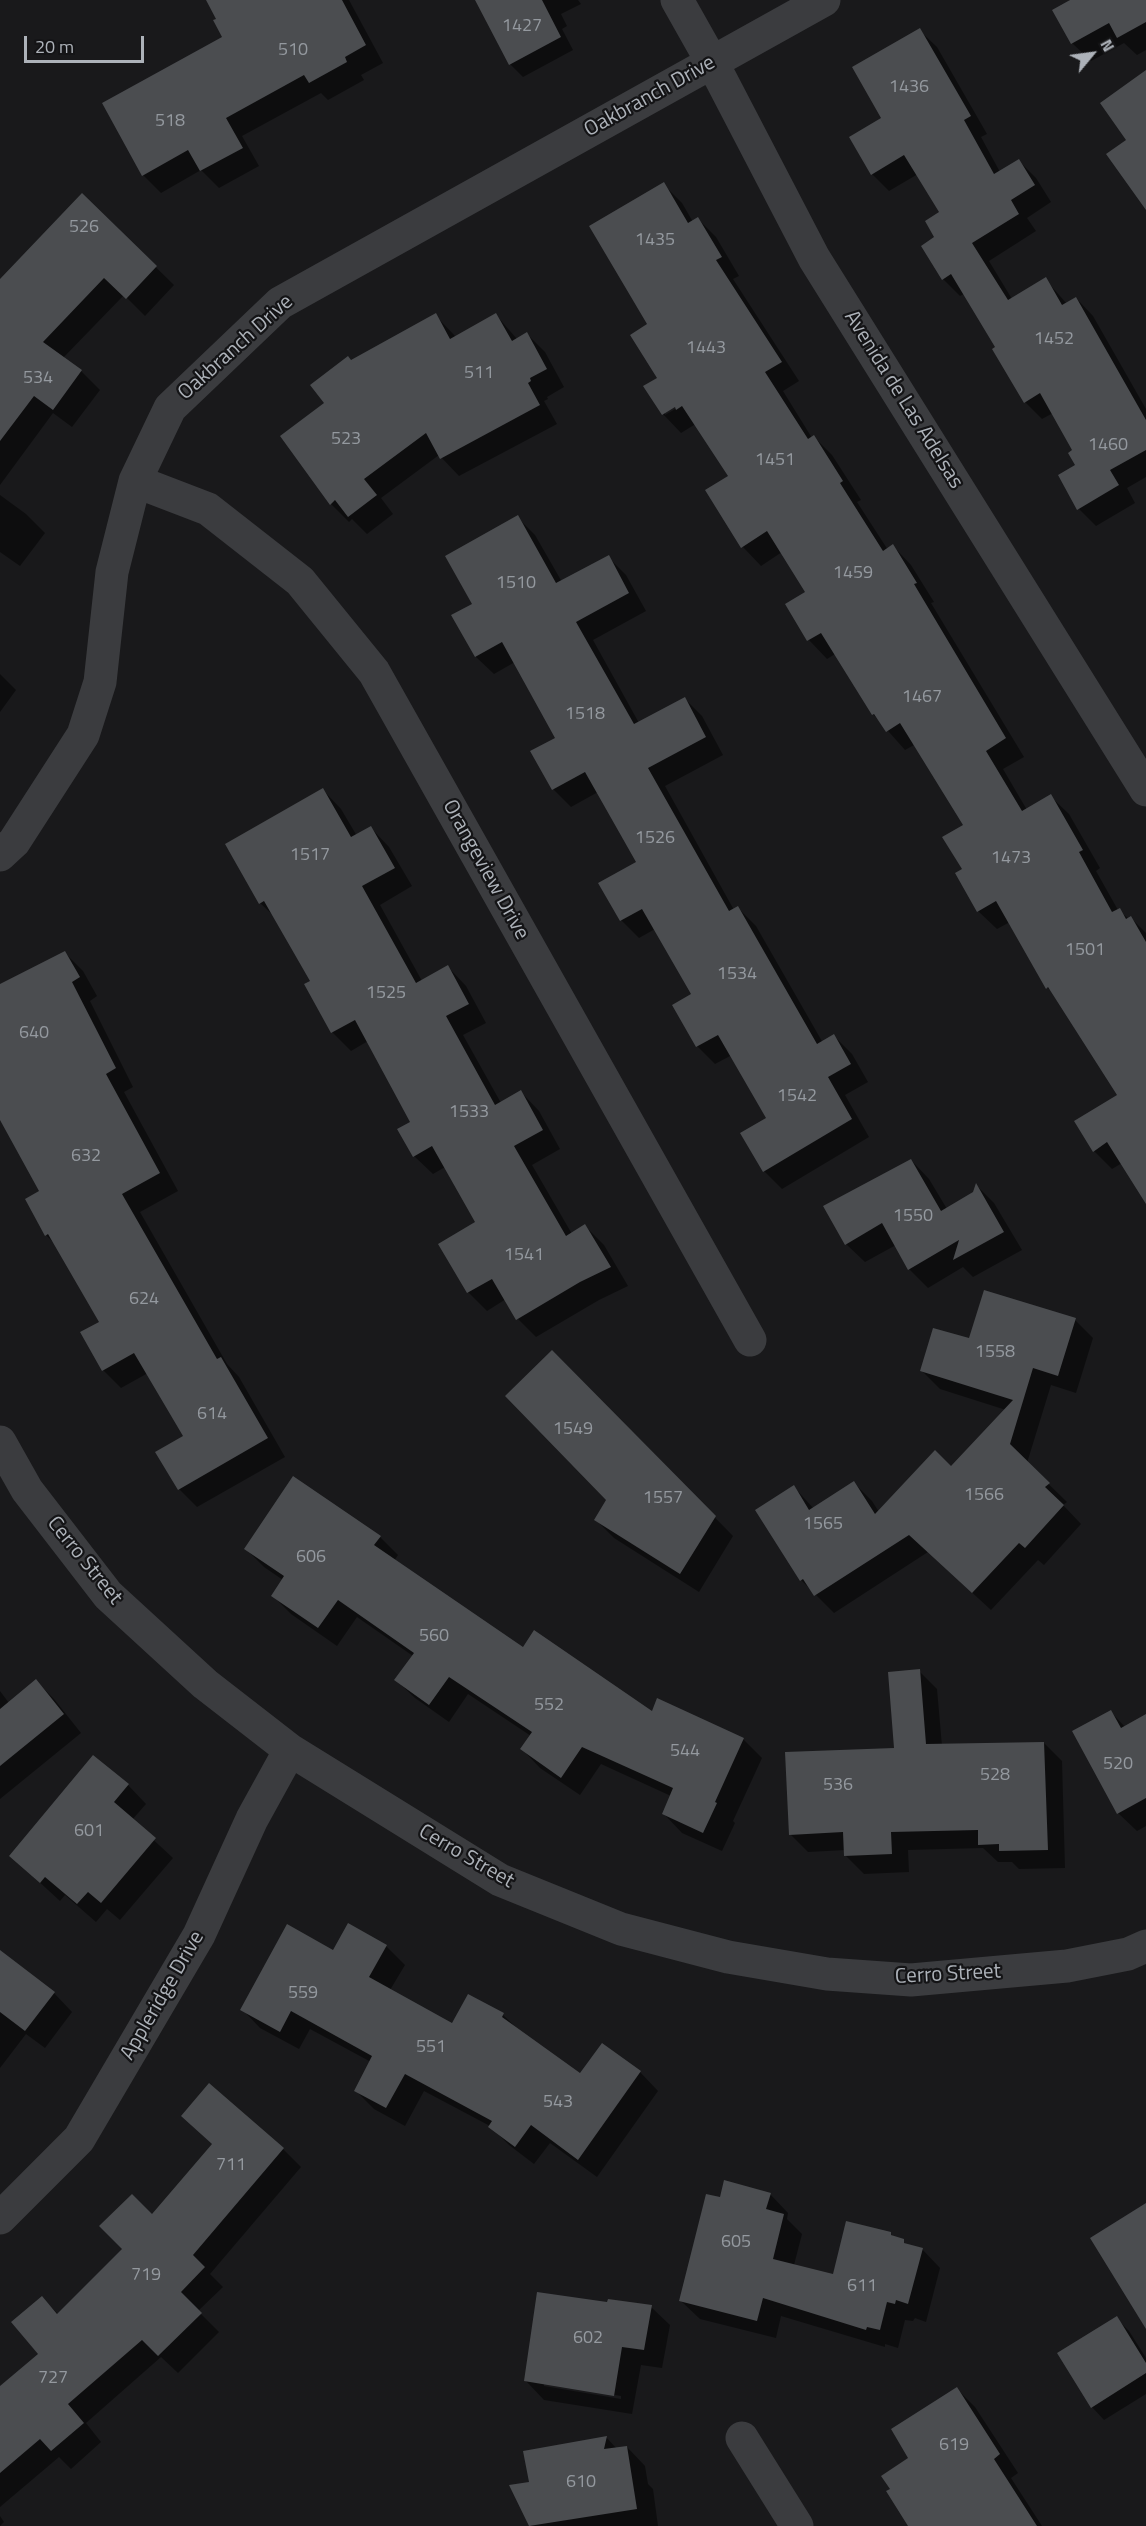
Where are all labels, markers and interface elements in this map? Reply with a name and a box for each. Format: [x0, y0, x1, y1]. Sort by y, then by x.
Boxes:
house number: 1427 [502, 16, 542, 38]
scale bar [27, 24, 147, 62]
north arrow [1062, 24, 1122, 84]
text: 20 m [35, 33, 74, 60]
text: N [1095, 35, 1121, 56]
house number: 510 [278, 40, 308, 62]
street label: Oakbranch Drive [580, 51, 720, 143]
house number: 1436 [889, 77, 929, 99]
house number: 518 [155, 111, 185, 133]
house number: 526 [69, 217, 99, 239]
house number: 1435 [635, 230, 675, 252]
street label: Oakbranch Drive [173, 290, 299, 406]
street label: Avenida de Las Adelsas [838, 306, 968, 494]
house number: 1452 [1034, 329, 1074, 351]
house number: 1443 [686, 338, 726, 360]
house number: 511 [464, 363, 494, 385]
house number: 534 [23, 368, 53, 390]
house number: 523 [331, 429, 361, 451]
house number: 1460 [1088, 435, 1128, 457]
house number: 1451 [755, 450, 795, 472]
house number: 1459 [833, 563, 873, 585]
house number: 1510 [496, 573, 536, 595]
house number: 1467 [902, 687, 942, 709]
house number: 1518 [565, 704, 605, 726]
street label: Orangeview Drive [436, 796, 534, 944]
house number: 1526 [635, 828, 675, 850]
house number: 1517 [290, 845, 330, 867]
house number: 1473 [991, 848, 1031, 870]
house number: 1501 [1065, 940, 1105, 962]
house number: 1534 [717, 964, 757, 986]
house number: 1525 [366, 983, 406, 1005]
house number: 640 [19, 1023, 49, 1045]
house number: 1542 [777, 1086, 817, 1108]
house number: 1533 [449, 1102, 489, 1124]
house number: 632 [71, 1146, 101, 1168]
house number: 1550 [893, 1206, 933, 1228]
house number: 1541 [504, 1245, 544, 1267]
house number: 624 [129, 1289, 159, 1311]
house number: 1558 [975, 1342, 1015, 1364]
house number: 614 [197, 1404, 227, 1426]
house number: 1549 [553, 1419, 593, 1441]
house number: 1566 [964, 1485, 1004, 1507]
house number: 1557 [643, 1488, 683, 1510]
street label: Cerro Street [41, 1512, 127, 1610]
house number: 1565 [803, 1514, 843, 1536]
house number: 606 [296, 1547, 326, 1569]
house number: 560 [419, 1626, 449, 1648]
house number: 552 [534, 1695, 564, 1717]
house number: 544 [670, 1741, 700, 1763]
house number: 520 [1103, 1754, 1133, 1776]
house number: 528 [980, 1765, 1010, 1787]
house number: 536 [823, 1775, 853, 1797]
street label: Cerro Street [414, 1820, 518, 1894]
house number: 601 [74, 1821, 104, 1843]
street label: Appleridge Drive [116, 1927, 210, 2065]
street label: Cerro Street [894, 1960, 1002, 1990]
house number: 559 [288, 1983, 318, 2005]
house number: 551 [416, 2037, 446, 2059]
house number: 543 [543, 2092, 573, 2114]
house number: 711 [216, 2155, 246, 2177]
house number: 605 [721, 2232, 751, 2254]
house number: 719 [131, 2265, 161, 2287]
house number: 611 [847, 2276, 877, 2298]
house number: 602 [573, 2328, 603, 2350]
house number: 727 [38, 2368, 68, 2390]
house number: 619 [939, 2435, 969, 2457]
house number: 610 [566, 2472, 596, 2494]

